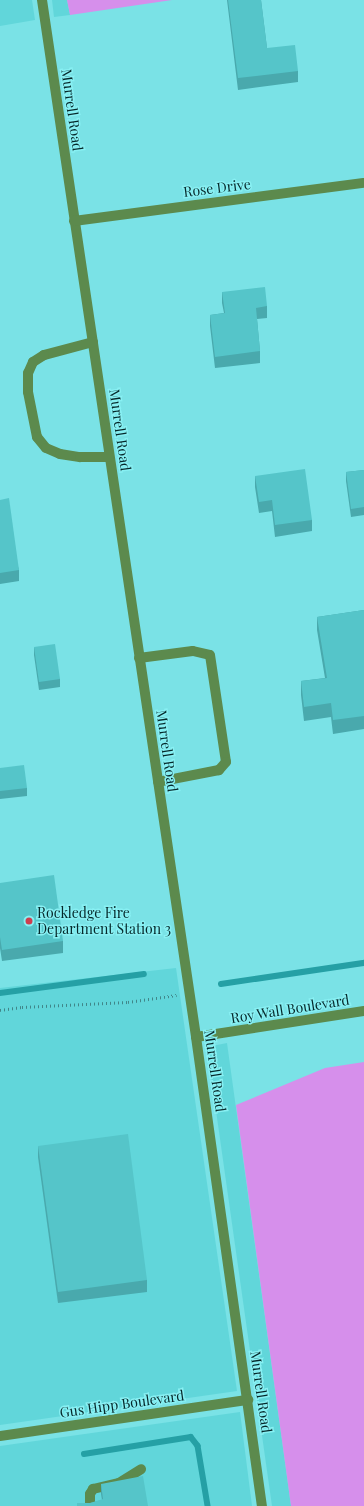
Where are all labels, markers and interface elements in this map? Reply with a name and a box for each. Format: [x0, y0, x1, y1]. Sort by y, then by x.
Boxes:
street label: Murrell Road [58, 68, 86, 152]
street label: Rose Drive [182, 176, 252, 200]
street label: Murrell Road [106, 388, 134, 472]
street label: Murrell Road [153, 709, 181, 793]
place label: Rockledge Fire Department Station 3 [37, 905, 171, 938]
marker: Rockledge Fire Department Station 3 [24, 916, 34, 926]
street label: Roy Wall Boulevard [229, 991, 351, 1027]
street label: Murrell Road [201, 1029, 229, 1113]
street label: Murrell Road [247, 1350, 275, 1434]
street label: Gus Hipp Boulevard [59, 1387, 185, 1421]

